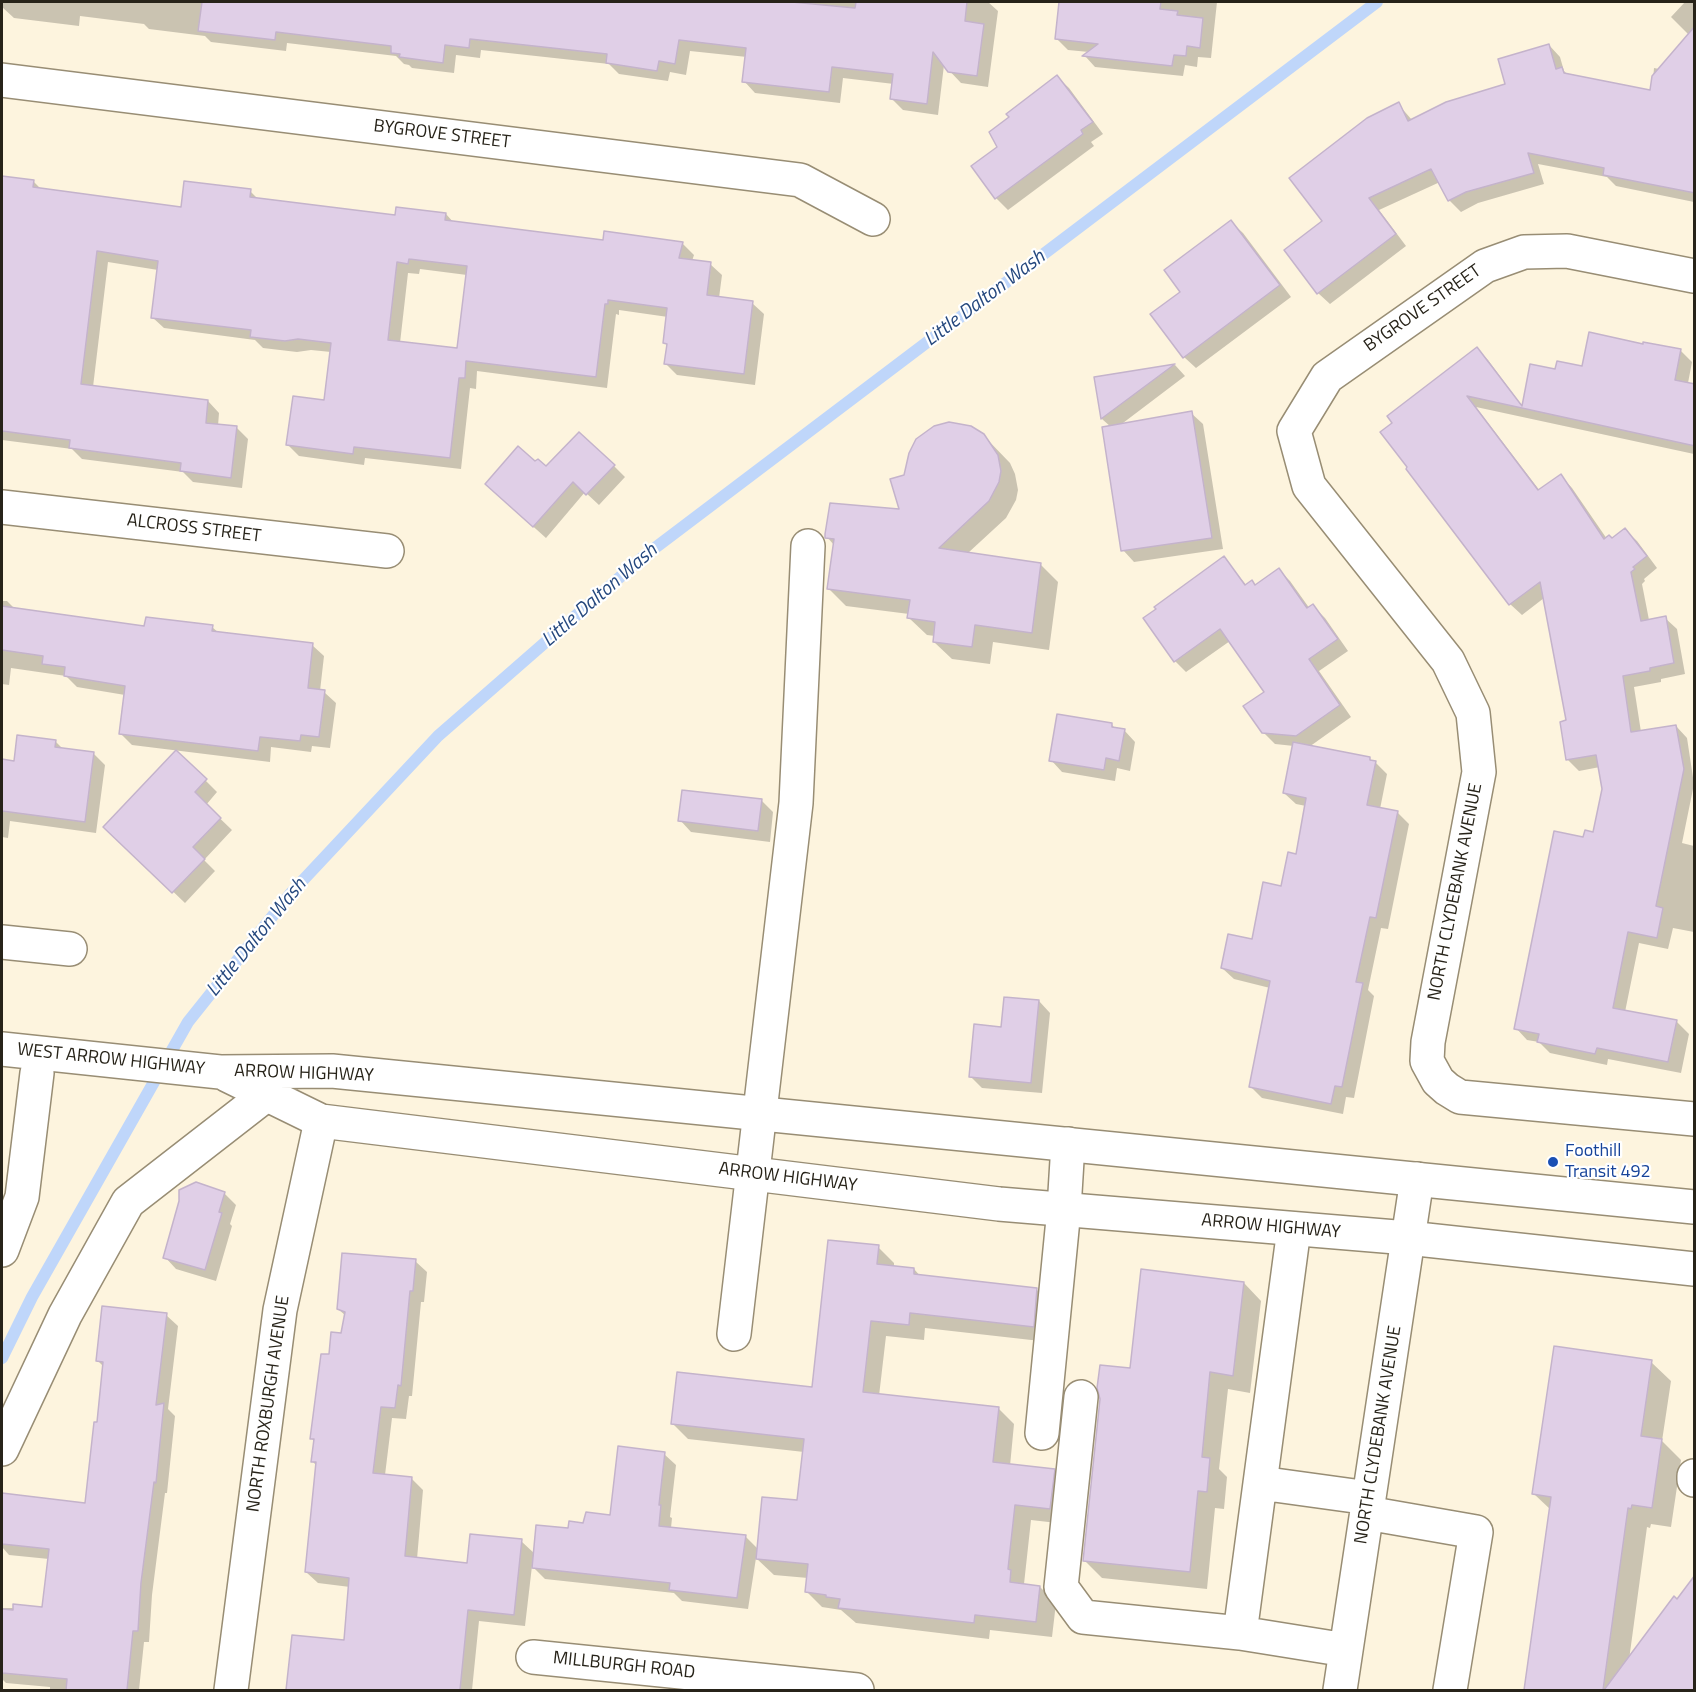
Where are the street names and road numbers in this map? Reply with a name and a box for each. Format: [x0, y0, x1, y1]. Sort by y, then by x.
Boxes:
street label: BYGROVE STREET [372, 116, 512, 154]
street label: BYGROVE STREET [1360, 261, 1486, 357]
street label: ALCROSS STREET [126, 510, 262, 548]
street label: NORTH CLYDEBANK AVENUE [1424, 781, 1488, 1003]
street label: WEST ARROW HIGHWAY [16, 1039, 206, 1081]
street label: ARROW HIGHWAY [234, 1061, 374, 1087]
street label: ARROW HIGHWAY [717, 1159, 859, 1197]
street label: ARROW HIGHWAY [1201, 1210, 1341, 1244]
street label: NORTH ROXBURGH AVENUE [243, 1294, 295, 1514]
street label: NORTH CLYDEBANK AVENUE [1351, 1324, 1407, 1546]
street label: MILLBURGH ROAD [552, 1648, 696, 1684]

